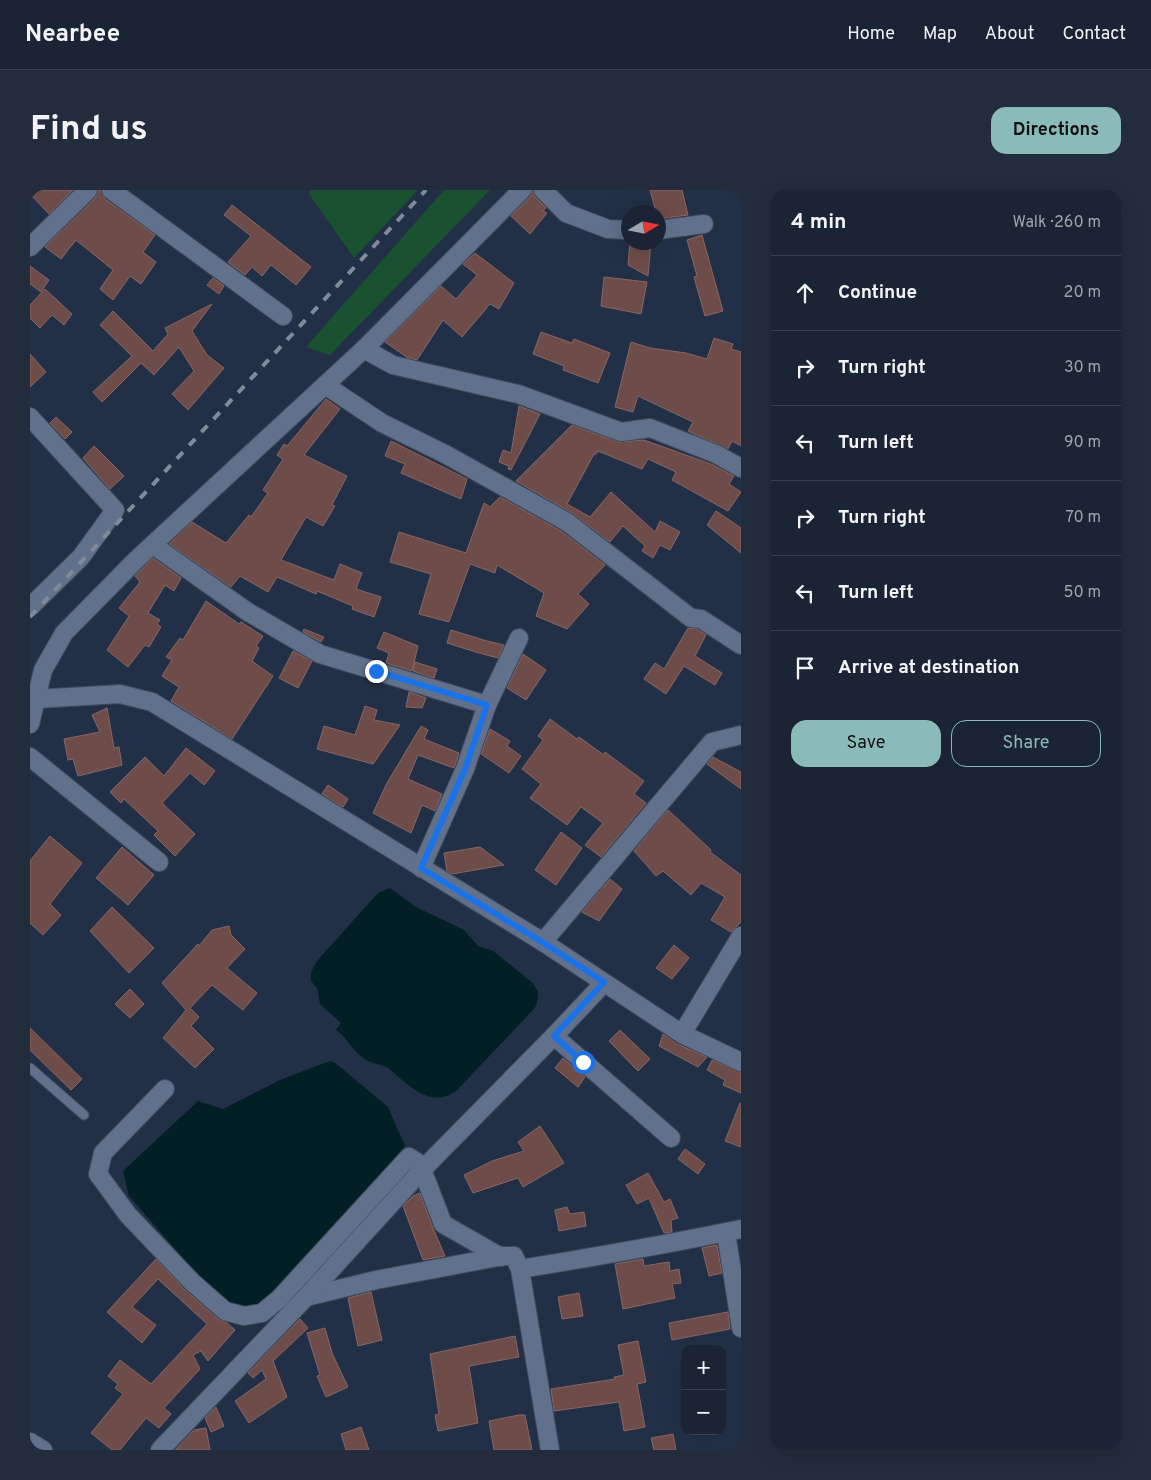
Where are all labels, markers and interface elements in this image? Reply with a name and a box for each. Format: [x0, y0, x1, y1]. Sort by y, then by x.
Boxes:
text: Nearbee [25, 20, 120, 50]
text: Home [847, 23, 895, 46]
text: Map [923, 23, 957, 46]
text: About [985, 23, 1034, 46]
text: Contact [1062, 23, 1126, 46]
button: Directions [991, 107, 1121, 154]
text: Find us [30, 108, 148, 152]
north arrow [621, 205, 666, 250]
text: 4 min [791, 209, 847, 236]
text: Walk · 260 m [1012, 213, 1101, 233]
icon: ahead [791, 279, 819, 307]
text: Continue [838, 281, 917, 305]
text: 20 m [1064, 283, 1101, 303]
icon: right [791, 354, 819, 382]
text: Turn right [838, 356, 926, 380]
text: 30 m [1064, 358, 1101, 378]
icon: left [791, 429, 819, 457]
text: Turn left [838, 431, 914, 455]
text: 90 m [1064, 433, 1101, 453]
icon: right [791, 504, 819, 532]
text: Turn right [838, 506, 926, 530]
text: 70 m [1066, 508, 1101, 528]
icon: left [791, 579, 819, 607]
text: Turn left [838, 581, 914, 605]
text: 50 m [1064, 583, 1101, 603]
icon: arrive [791, 654, 819, 682]
text: Arrive at destination [838, 656, 1019, 680]
route end [365, 660, 388, 683]
button: Save [791, 720, 941, 767]
button: Share [951, 720, 1101, 767]
route start [572, 1051, 595, 1074]
map controls [681, 1345, 726, 1435]
button: + [681, 1345, 726, 1390]
button: − [681, 1390, 726, 1435]

